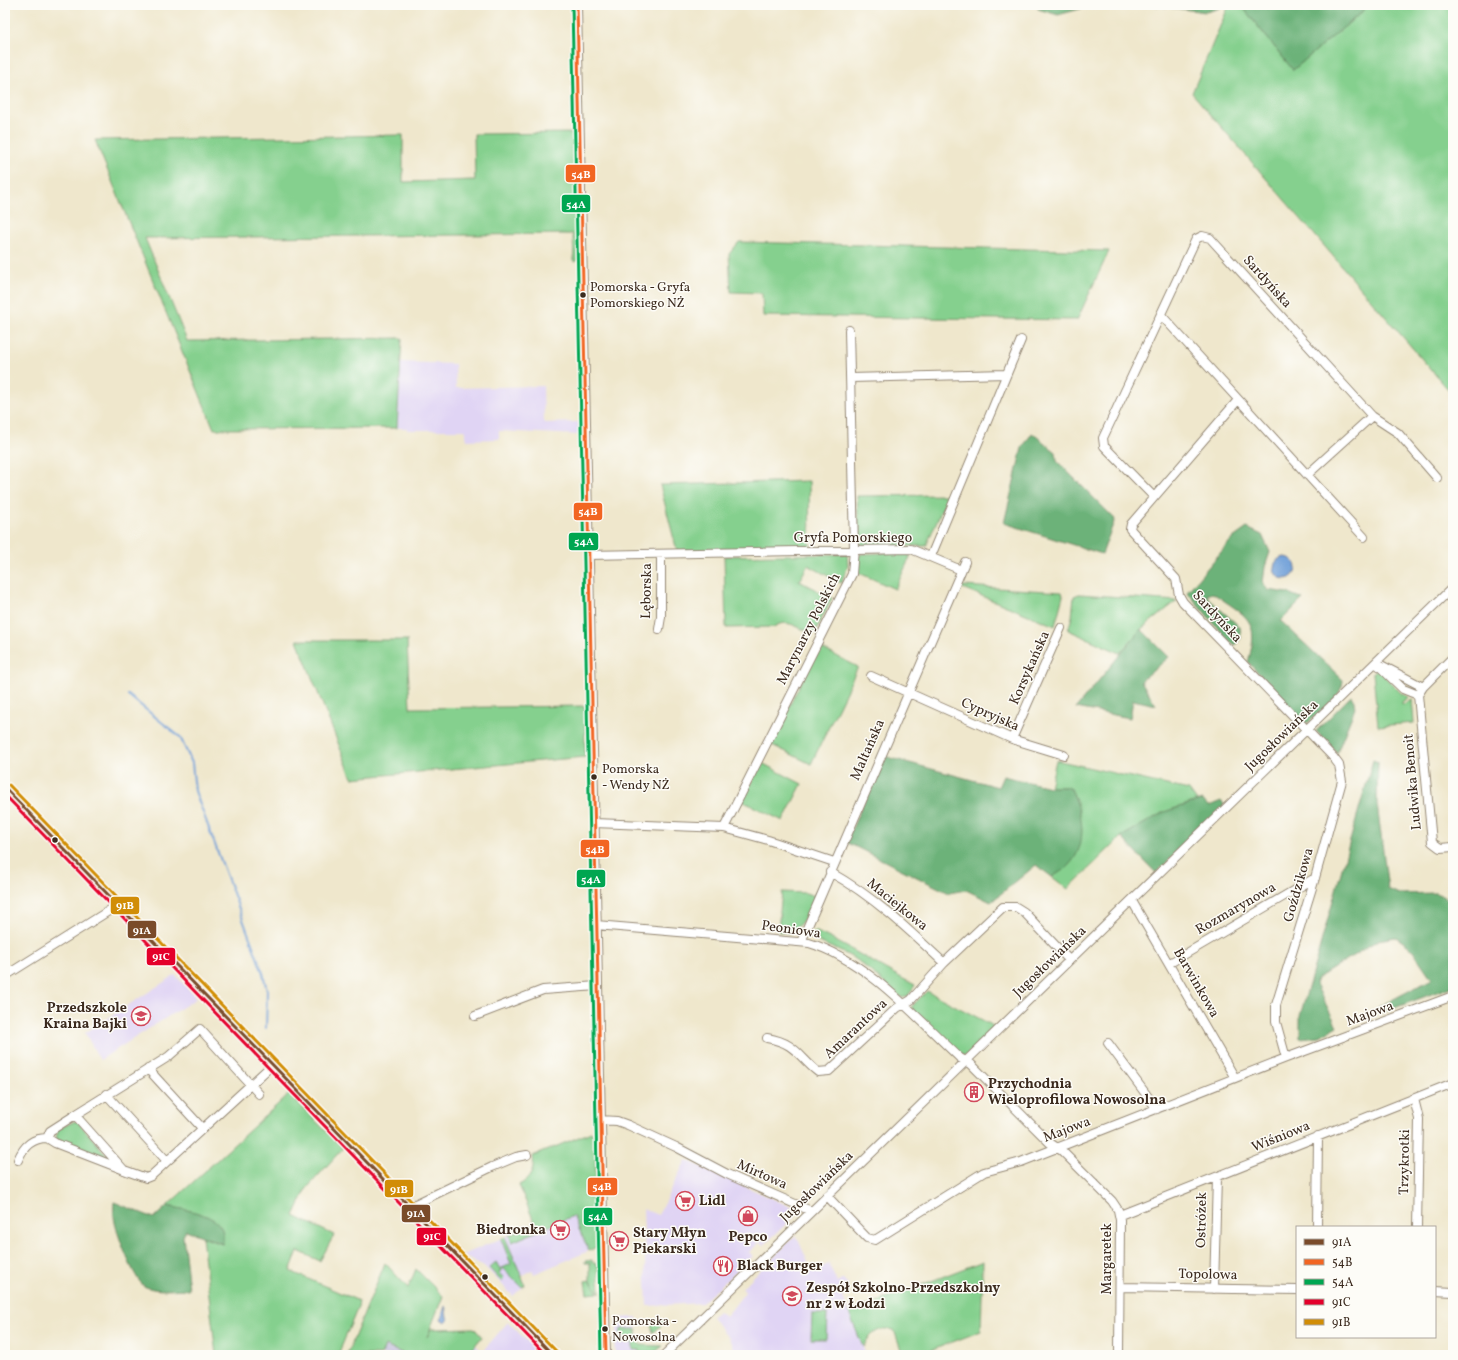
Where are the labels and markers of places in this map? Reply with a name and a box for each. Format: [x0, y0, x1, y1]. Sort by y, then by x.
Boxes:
place label: Pomorska - Gryfa Pomorskiego NŻ [590, 279, 690, 313]
marker: Pomorska - Gryfa Pomorskiego NŻ [578, 290, 588, 300]
place label: Pomorska - Wendy NŻ [602, 761, 670, 795]
marker: Pomorska - Wendy NŻ [589, 772, 599, 782]
unlabelled marker [50, 835, 60, 845]
place label: Przedszkole Kraina Bajki [43, 999, 127, 1034]
school or university icon: Przedszkole Kraina Bajki [130, 1005, 152, 1027]
place label: Przychodnia Wieloprofilowa Nowosolna [988, 1075, 1166, 1110]
building icon: Przychodnia Wieloprofilowa Nowosolna [963, 1081, 985, 1103]
supermarket icon: Lidl [674, 1190, 696, 1212]
place label: Lidl [699, 1192, 726, 1211]
shop icon: Pepco [737, 1205, 759, 1227]
supermarket icon: Biedronka [549, 1219, 571, 1241]
place label: Biedronka [476, 1221, 546, 1240]
place label: Stary Młyn Piekarski [633, 1224, 706, 1259]
place label: Pepco [728, 1228, 768, 1247]
supermarket icon: Stary Młyn Piekarski [608, 1230, 630, 1252]
restaurant icon: Black Burger [712, 1255, 734, 1277]
place label: Black Burger [737, 1257, 823, 1276]
unlabelled marker [480, 1272, 490, 1282]
place label: Zespół Szkolno-Przedszkolny nr 2 w Łodzi [806, 1279, 1000, 1314]
school or university icon: Zespół Szkolno-Przedszkolny nr 2 w Łodzi [781, 1285, 803, 1307]
place label: Pomorska - Nowosolna [612, 1313, 677, 1347]
marker: Pomorska - Nowosolna [600, 1324, 610, 1334]

